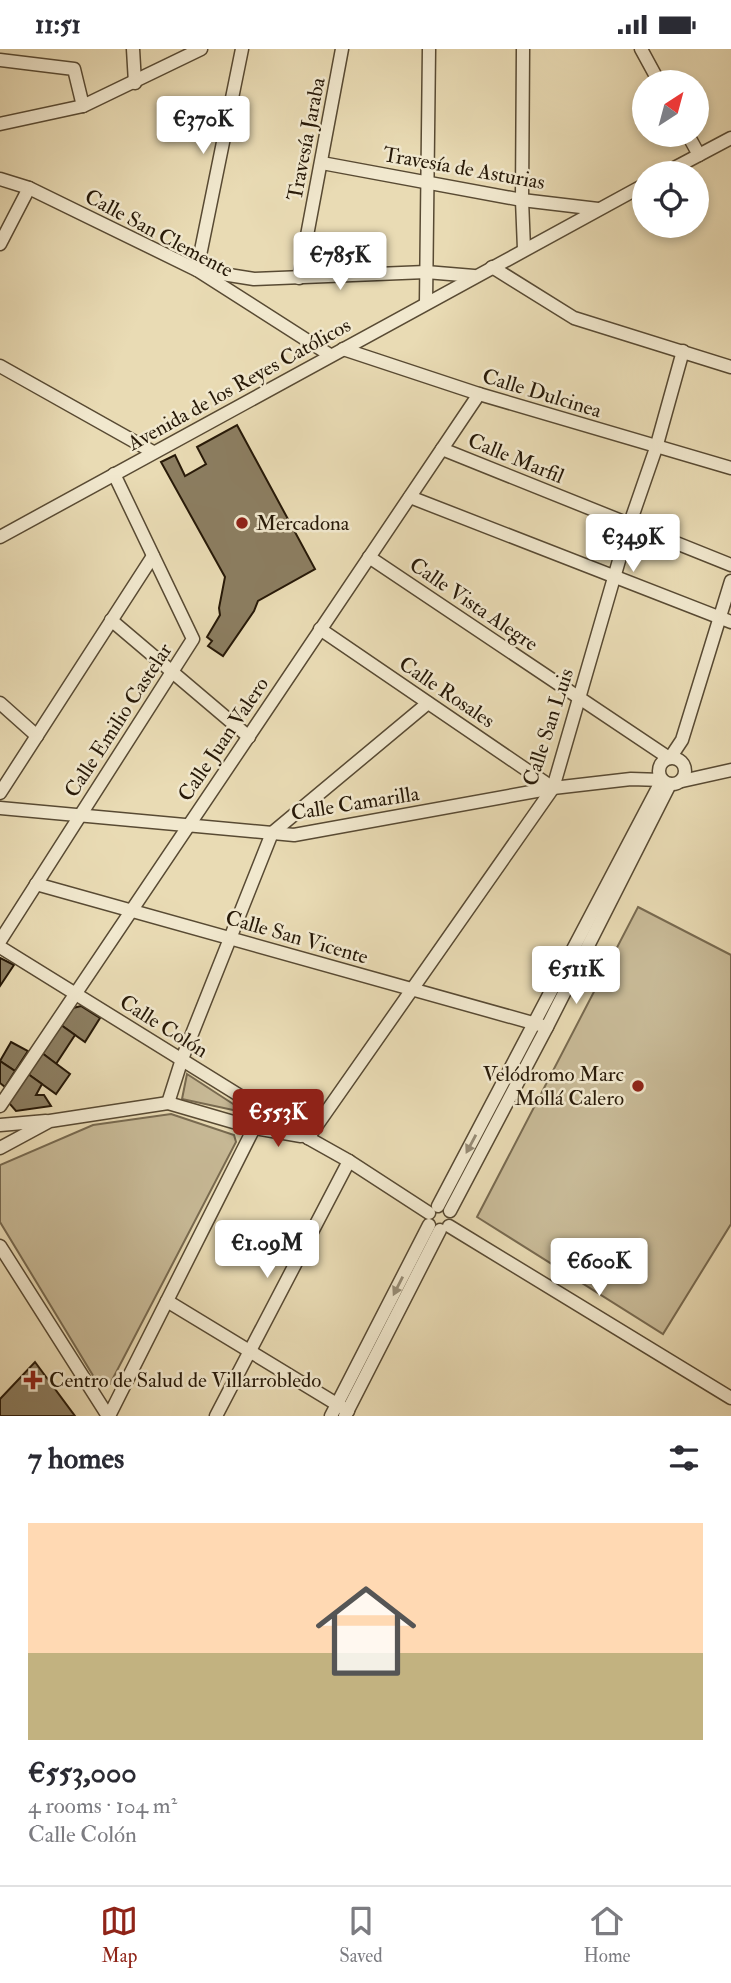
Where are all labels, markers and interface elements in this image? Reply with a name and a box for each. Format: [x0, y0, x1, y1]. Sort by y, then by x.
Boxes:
text: 11:51 [35, 9, 81, 41]
north arrow [632, 70, 709, 147]
map controls [632, 70, 709, 238]
street label: Travesía Jaraba [281, 75, 332, 203]
pin: €370K [154, 97, 252, 156]
text: €370K [173, 104, 233, 133]
street label: Travesía de Asturias [381, 141, 547, 196]
button: locate [632, 161, 709, 238]
street label: Calle San Clemente [80, 183, 238, 284]
pin: €785K [291, 233, 389, 292]
text: €785K [310, 240, 371, 269]
street label: Avenida de los Reyes Católicos [122, 312, 356, 458]
street label: Calle Dulcinea [479, 363, 605, 425]
street label: Calle Marfil [464, 427, 568, 490]
place label: Mercadona [256, 510, 350, 537]
marker: Mercadona [234, 515, 250, 531]
pin: €349K [584, 515, 682, 574]
text: €349K [602, 522, 664, 551]
street label: Calle Vista Alegre [404, 551, 543, 658]
street label: Calle Emilio Castelar [58, 638, 179, 803]
street label: Calle Rosales [394, 651, 500, 734]
street label: Calle San Luis [517, 665, 580, 789]
street label: Calle Juan Valero [172, 672, 275, 807]
street label: Calle Camarilla [289, 780, 421, 827]
street label: Calle San Vicente [222, 904, 372, 971]
pin: €511K [527, 947, 625, 1006]
text: €511K [548, 954, 604, 983]
street label: Calle Colón [114, 989, 213, 1064]
place label: Velódromo Marc Mollá Calero [483, 1061, 625, 1112]
marker: Velódromo Marc Mollá Calero [630, 1078, 646, 1094]
pin: €553K [229, 1089, 327, 1149]
text: €553K [249, 1097, 307, 1126]
one-way arrow [465, 1134, 476, 1154]
pin: €1.09M [210, 1221, 324, 1280]
text: €1.09M [231, 1228, 303, 1257]
pin: €600K [550, 1239, 648, 1298]
text: €600K [567, 1246, 631, 1275]
one-way arrow [392, 1276, 404, 1295]
place label: Centro de Salud de Villarrobledo [49, 1367, 321, 1394]
marker: Centro de Salud de Villarrobledo [23, 1370, 43, 1390]
icon: filters [665, 1439, 703, 1477]
text: 7 homes [28, 1440, 124, 1477]
icon: home [303, 1568, 429, 1694]
text: €553,000 [28, 1754, 137, 1791]
text: 4 rooms · 104 m² [28, 1791, 177, 1820]
text: Calle Colón [28, 1820, 137, 1849]
tab: Map [100, 1902, 138, 1968]
tab: Saved [339, 1902, 383, 1968]
tab: Home [583, 1902, 631, 1968]

